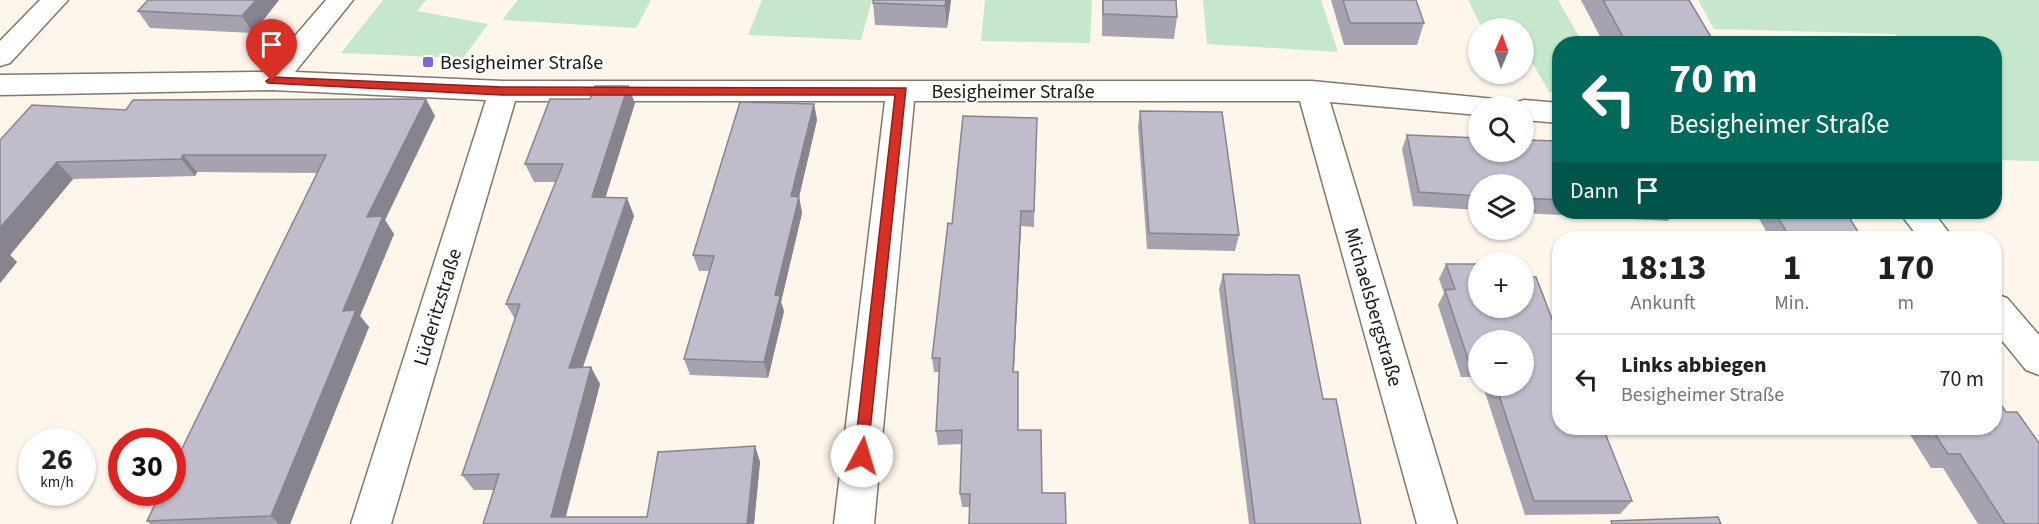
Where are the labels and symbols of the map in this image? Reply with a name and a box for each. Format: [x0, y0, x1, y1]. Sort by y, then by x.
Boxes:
north arrow [1468, 18, 1534, 84]
pin [246, 19, 297, 81]
place label: Besigheimer Straße [440, 49, 603, 77]
marker: Besigheimer Straße [421, 55, 435, 69]
street label: Besigheimer Straße [931, 78, 1095, 106]
street label: Michaelsbergstraße [1337, 225, 1409, 390]
street label: Lüderitzstraße [407, 245, 469, 369]
position arrow [830, 424, 894, 488]
speed limit sign: 30 [108, 428, 186, 506]

